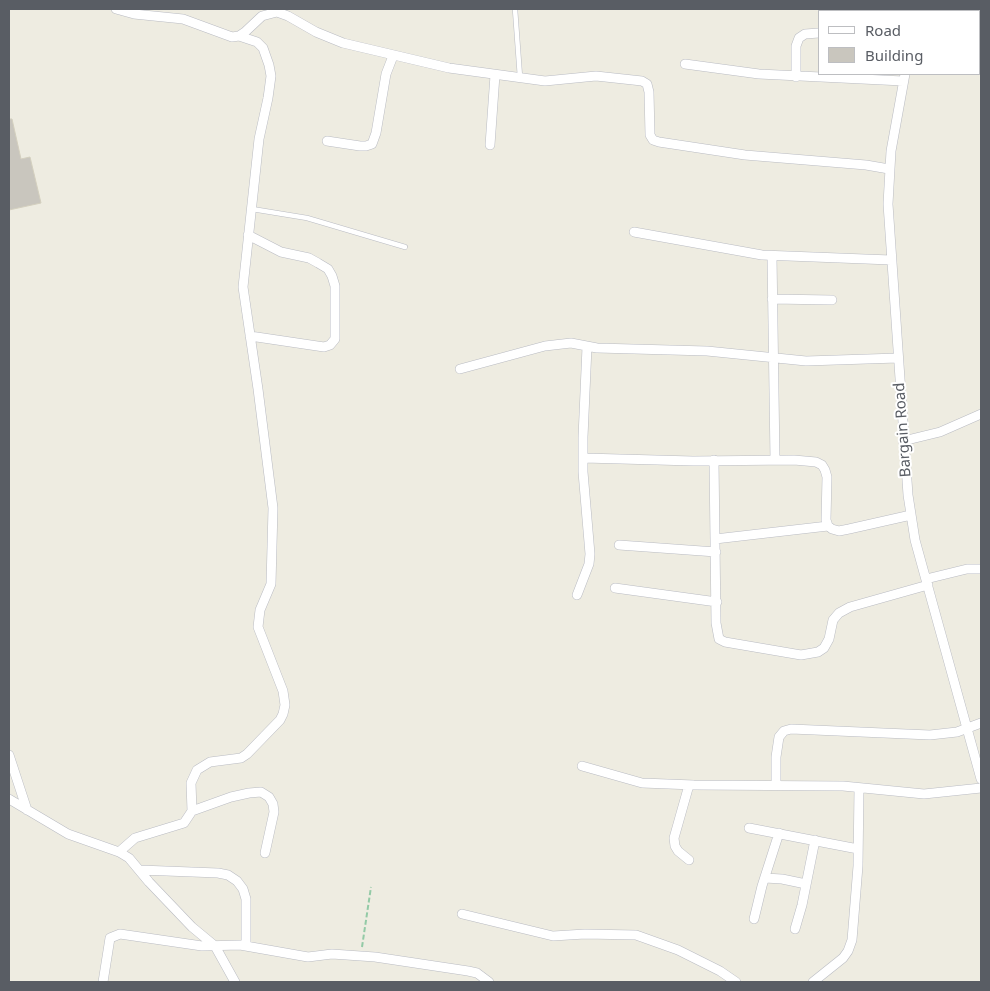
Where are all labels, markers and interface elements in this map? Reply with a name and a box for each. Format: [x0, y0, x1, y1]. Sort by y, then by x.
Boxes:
legend [818, 10, 980, 75]
text: Road [865, 20, 901, 40]
text: Building [865, 45, 923, 65]
street label: Bargain Road [891, 382, 915, 478]

